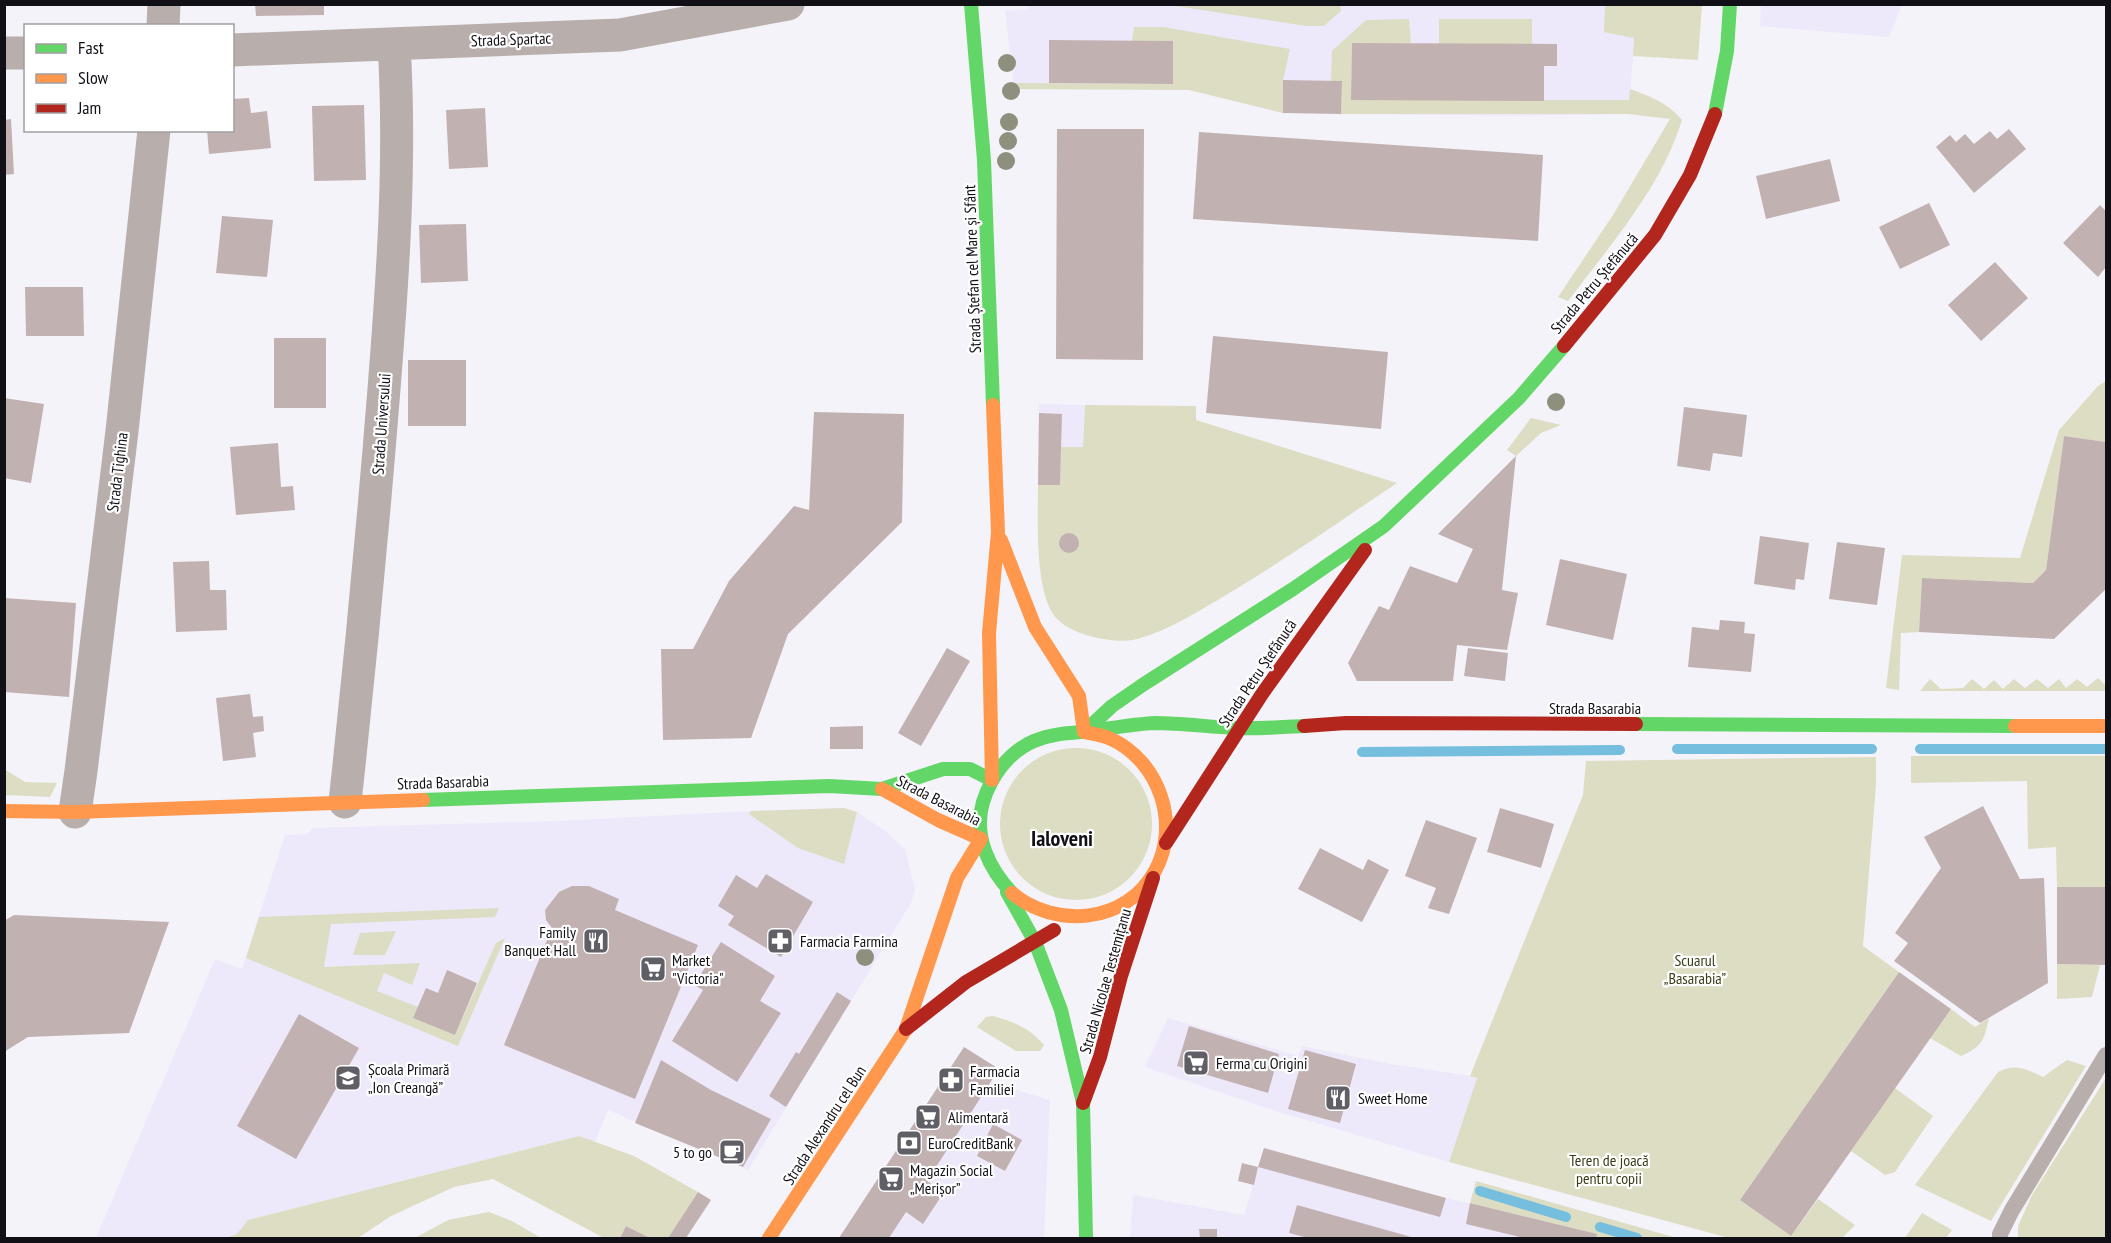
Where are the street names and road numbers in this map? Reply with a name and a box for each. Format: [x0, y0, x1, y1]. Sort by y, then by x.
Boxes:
street label: Strada Spartac [471, 28, 552, 50]
street label: Strada Ștefan cel Mare și Sfânt [959, 184, 985, 354]
street label: Strada Petru Ștefănucă [1546, 228, 1642, 338]
street label: Strada Universului [367, 373, 395, 475]
street label: Strada Tighina [102, 431, 132, 513]
street label: Strada Petru Ștefănucă [1214, 615, 1300, 731]
street label: Strada Basarabia [1549, 698, 1641, 718]
street label: Strada Basarabia [397, 770, 489, 794]
street label: Strada Basarabia [893, 770, 985, 830]
street label: Strada Nicolae Testemițanu [1075, 906, 1135, 1056]
street label: Strada Alexandru cel Bun [778, 1062, 870, 1188]

